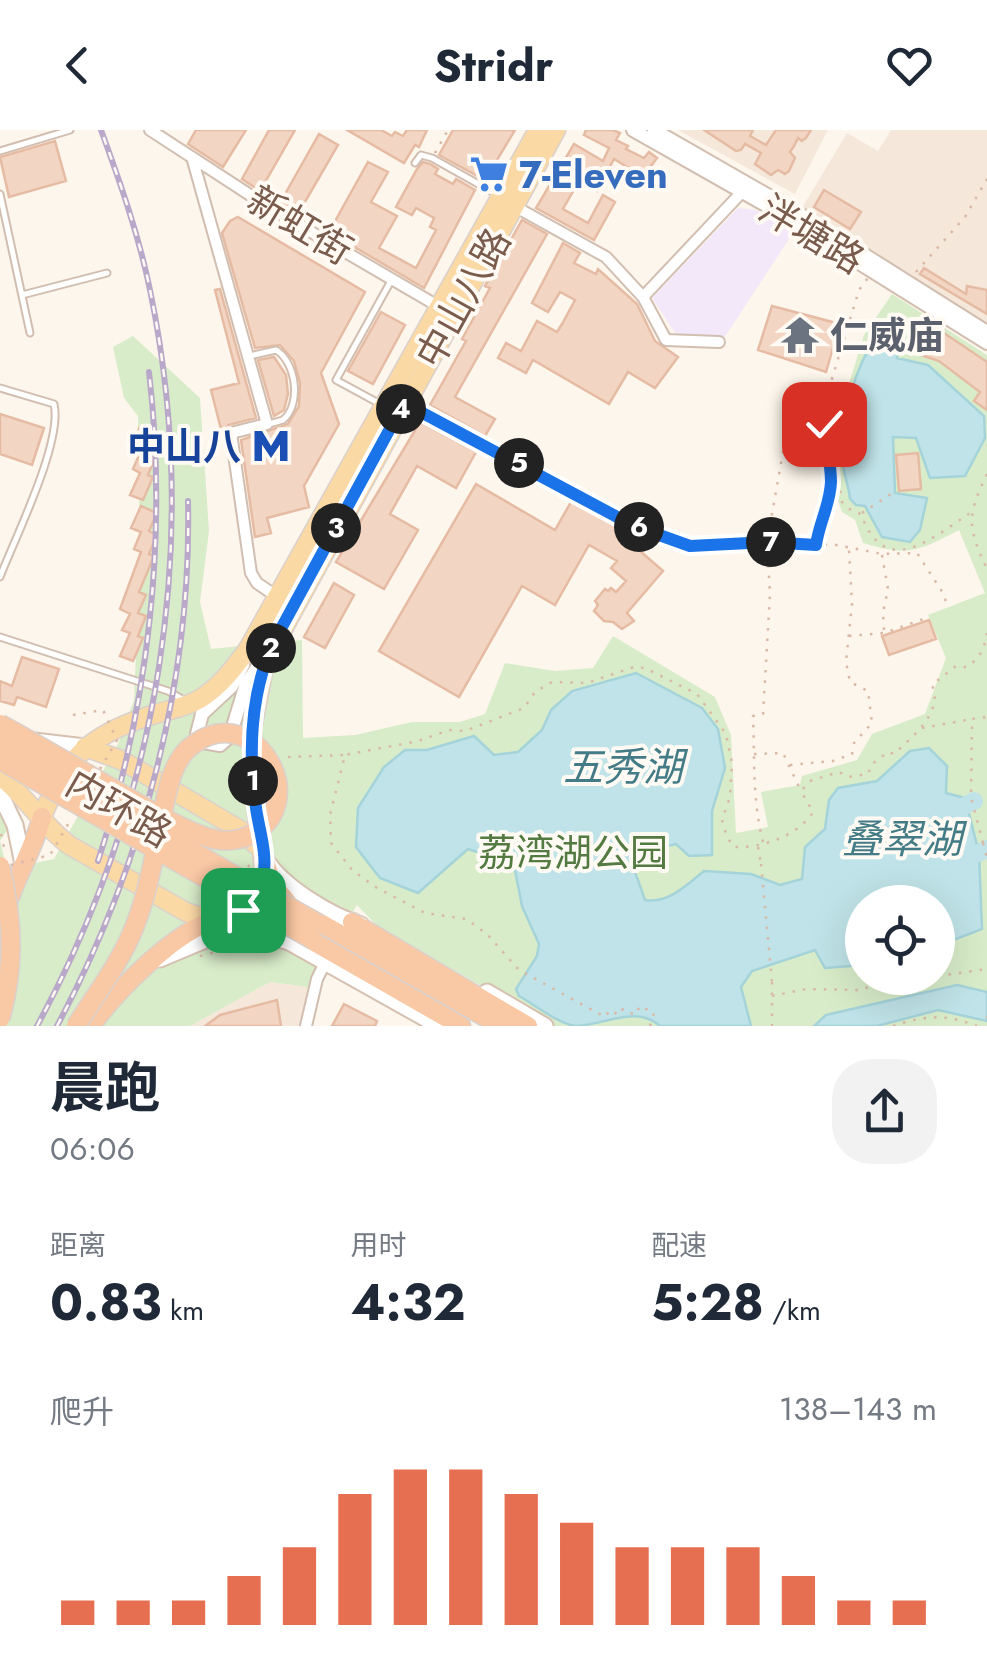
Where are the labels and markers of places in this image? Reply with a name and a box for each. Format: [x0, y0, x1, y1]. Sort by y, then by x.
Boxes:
place label: 7-Eleven [519, 147, 668, 202]
supermarket icon: 7-Eleven [468, 153, 510, 195]
place label: 仁威庙 [830, 308, 944, 363]
temple icon: 仁威庙 [779, 314, 821, 356]
pin [782, 382, 867, 467]
pin: 4 [376, 384, 426, 434]
place label: 中山八 [127, 419, 241, 474]
metro station icon: 中山八 [250, 425, 292, 467]
pin: 5 [494, 438, 544, 488]
pin: 6 [614, 502, 664, 552]
pin: 3 [311, 503, 361, 553]
pin: 7 [746, 517, 796, 567]
pin: 2 [246, 623, 296, 673]
pin: 1 [228, 756, 278, 806]
pin [201, 868, 286, 953]

